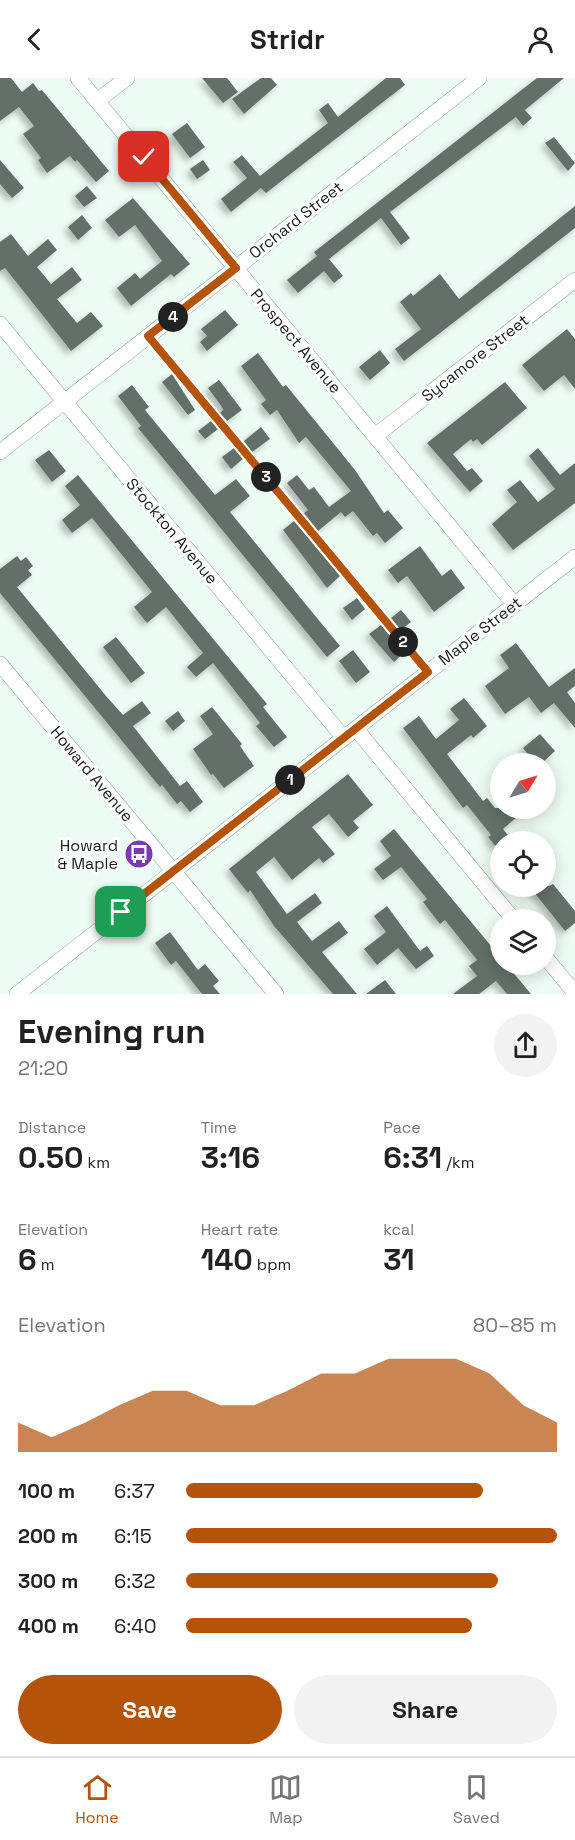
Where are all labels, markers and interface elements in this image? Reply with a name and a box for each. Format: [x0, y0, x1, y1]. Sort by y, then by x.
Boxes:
text: Stridr [250, 22, 325, 57]
icon: back [18, 23, 51, 56]
icon: person [524, 23, 557, 56]
pin [118, 131, 169, 182]
icon: check [127, 140, 160, 173]
street label: Orchard Street [245, 177, 347, 263]
street label: Prospect Avenue [246, 284, 346, 398]
pin: 4 [158, 302, 188, 332]
text: 4 [168, 306, 178, 327]
street label: Sycamore Street [417, 310, 533, 406]
pin: 3 [251, 462, 281, 492]
text: 3 [261, 466, 271, 487]
street label: Stockton Avenue [121, 474, 223, 588]
street label: Maple Street [434, 592, 526, 670]
pin: 2 [388, 627, 418, 657]
text: 2 [398, 631, 408, 652]
street label: Howard Avenue [46, 722, 138, 826]
north arrow [490, 753, 556, 819]
map controls [490, 753, 556, 975]
pin: 1 [275, 765, 305, 795]
text: 1 [286, 769, 294, 790]
button: locate [490, 831, 556, 897]
place label: Howard & Maple [57, 835, 118, 874]
bus stop icon: Howard & Maple [123, 838, 155, 870]
pin [95, 886, 146, 937]
icon: arrive [104, 895, 137, 928]
button: layers [490, 909, 556, 975]
text: Evening run [18, 1011, 206, 1053]
button: share [494, 1014, 557, 1077]
text: 21:20 [18, 1055, 68, 1081]
text: Distance [18, 1117, 86, 1138]
text: Time [201, 1117, 237, 1138]
text: Pace [383, 1117, 421, 1138]
text: 0.50 [18, 1138, 83, 1177]
text: 3:16 [201, 1138, 260, 1177]
text: 6:31 [383, 1138, 442, 1177]
text: km [83, 1152, 110, 1173]
text: /km [442, 1152, 474, 1173]
text: Elevation [18, 1219, 88, 1240]
text: Heart rate [201, 1219, 278, 1240]
text: kcal [383, 1219, 414, 1240]
text: 6 [18, 1240, 37, 1279]
text: 140 [201, 1240, 253, 1279]
text: 31 [383, 1240, 415, 1279]
text: m [37, 1254, 54, 1275]
text: bpm [253, 1254, 291, 1275]
text: Elevation [18, 1312, 106, 1338]
text: 80–85 m [473, 1312, 557, 1338]
text: 100 m [18, 1478, 75, 1504]
text: 6:37 [114, 1478, 155, 1504]
text: 200 m [18, 1523, 78, 1549]
text: 6:15 [114, 1523, 152, 1549]
text: 300 m [18, 1568, 78, 1594]
text: 6:32 [114, 1568, 155, 1594]
text: 400 m [18, 1613, 79, 1639]
text: 6:40 [114, 1613, 157, 1639]
button: Save [18, 1675, 282, 1744]
button: Share [294, 1675, 557, 1744]
tab: Home [75, 1771, 119, 1828]
tab: Map [269, 1771, 303, 1828]
tab: Saved [453, 1771, 500, 1828]

